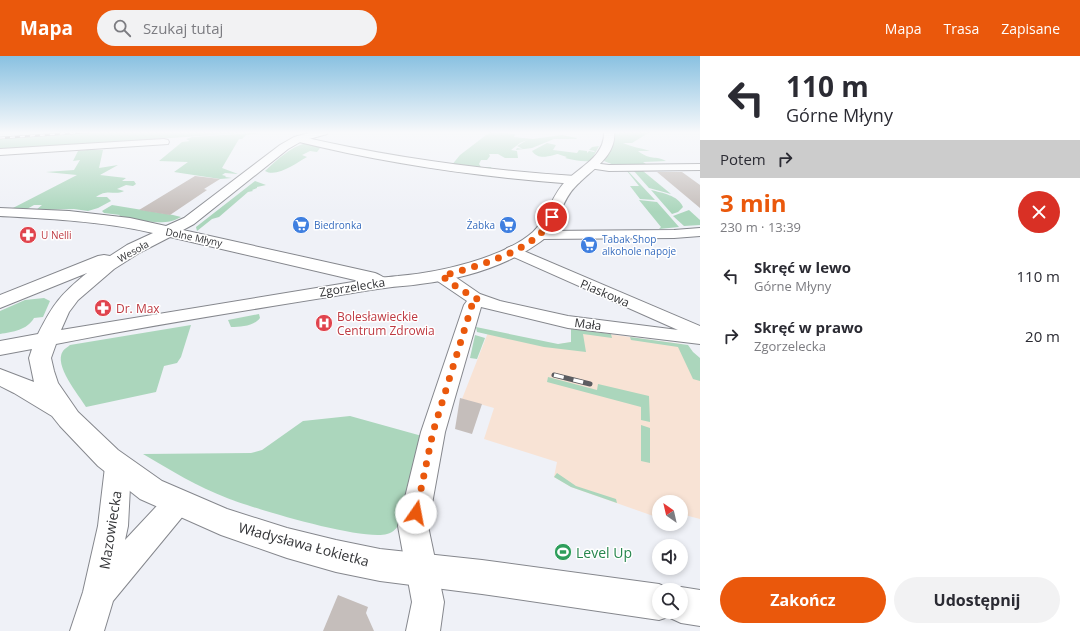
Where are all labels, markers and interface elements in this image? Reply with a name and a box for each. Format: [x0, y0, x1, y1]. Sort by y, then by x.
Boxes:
search box [97, 10, 377, 46]
text: Mapa [20, 15, 73, 41]
icon: search [111, 17, 133, 39]
text: Szukaj tutaj [143, 18, 223, 38]
text: Mapa [885, 19, 922, 38]
text: Trasa [944, 19, 979, 38]
text: Zapisane [1001, 19, 1060, 38]
text: 110 m [786, 67, 869, 105]
icon: left [720, 72, 772, 124]
text: Górne Młyny [786, 103, 893, 127]
icon: right [774, 148, 796, 170]
text: Potem [720, 149, 766, 169]
text: 3 min [720, 186, 787, 219]
button: close [1018, 191, 1060, 233]
pin [535, 200, 569, 234]
icon: arrive [541, 206, 563, 228]
supermarket icon: Biedronka [291, 215, 311, 235]
supermarket icon: Żabka [498, 215, 518, 235]
place label: Biedronka [314, 218, 362, 232]
place label: Żabka [467, 218, 495, 232]
text: 230 m · 13:39 [720, 218, 801, 236]
street label: Dolne Młyny [164, 224, 225, 250]
pharmacy icon: U Nelli [18, 225, 38, 245]
place label: U Nelli [41, 228, 72, 242]
place label: Tabak Shop alkohole napoje [602, 232, 677, 258]
supermarket icon: Tabak Shop alkohole napoje [579, 235, 599, 255]
street label: Wesoła [115, 237, 151, 265]
text: Skręć w lewo [754, 257, 851, 277]
icon: left [720, 265, 742, 287]
text: 110 m [1016, 266, 1060, 286]
street label: Zgorzelecka [318, 273, 386, 301]
street label: Piaskowa [578, 275, 632, 311]
text: Górne Młyny [754, 277, 831, 295]
pharmacy icon: Dr. Max [93, 298, 113, 318]
place label: Dr. Max [116, 300, 160, 317]
place label: Bolesławieckie Centrum Zdrowia [337, 308, 435, 339]
hospital icon: Bolesławieckie Centrum Zdrowia [314, 313, 334, 333]
street label: Mała [573, 314, 603, 334]
text: Skręć w prawo [754, 317, 863, 337]
icon: right [720, 325, 742, 347]
text: 20 m [1025, 326, 1060, 346]
text: Zgorzelecka [754, 337, 826, 355]
street label: Mazowiecka [94, 489, 126, 571]
position arrow [395, 492, 437, 534]
north arrow [652, 495, 688, 531]
map controls [652, 495, 688, 619]
street label: Władysława Łokietka [236, 517, 372, 571]
button: sound [652, 539, 688, 575]
sports icon: Level Up [553, 542, 573, 562]
place label: Level Up [576, 543, 632, 562]
button: Zakończ [720, 577, 886, 623]
button: Udostępnij [894, 577, 1060, 623]
button: search [652, 583, 688, 619]

